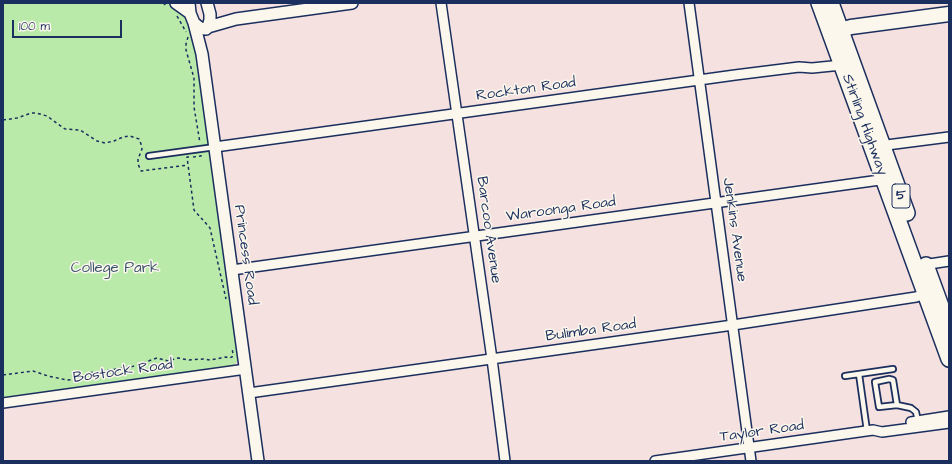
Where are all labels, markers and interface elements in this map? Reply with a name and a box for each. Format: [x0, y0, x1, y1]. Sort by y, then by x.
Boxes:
scale bar [14, 12, 124, 38]
text: 100 m [19, 18, 50, 35]
street label: Stirling Highway [837, 72, 891, 178]
street label: Rockton Road [475, 74, 577, 106]
street label: Barcoo Avenue [472, 175, 504, 285]
street label: Jenkins Avenue [718, 177, 750, 283]
road number: 5 [892, 184, 910, 208]
street label: Waroonga Road [505, 193, 617, 227]
street label: Princess Road [229, 204, 261, 306]
park label: College Park [71, 260, 159, 278]
street label: Bulimba Road [545, 316, 637, 346]
street label: Bostock Road [72, 356, 174, 388]
street label: Taylor Road [719, 417, 805, 447]

